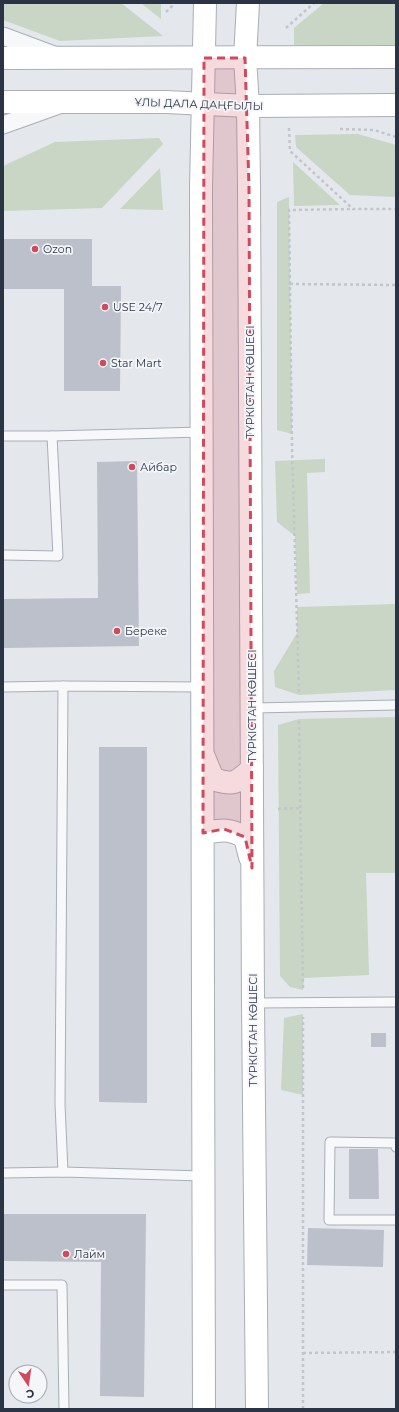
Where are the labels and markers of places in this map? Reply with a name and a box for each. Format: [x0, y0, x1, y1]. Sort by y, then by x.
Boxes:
place label: Ozon [43, 242, 72, 256]
marker: Ozon [30, 244, 40, 254]
place label: USE 24/7 [113, 300, 163, 314]
marker: USE 24/7 [100, 302, 110, 312]
place label: Star Mart [111, 356, 162, 370]
marker: Star Mart [98, 358, 108, 368]
place label: Айбар [140, 460, 177, 474]
marker: Айбар [127, 462, 137, 472]
place label: Береке [125, 624, 167, 638]
marker: Береке [112, 626, 122, 636]
place label: Лайм [74, 1247, 105, 1261]
marker: Лайм [61, 1249, 71, 1259]

